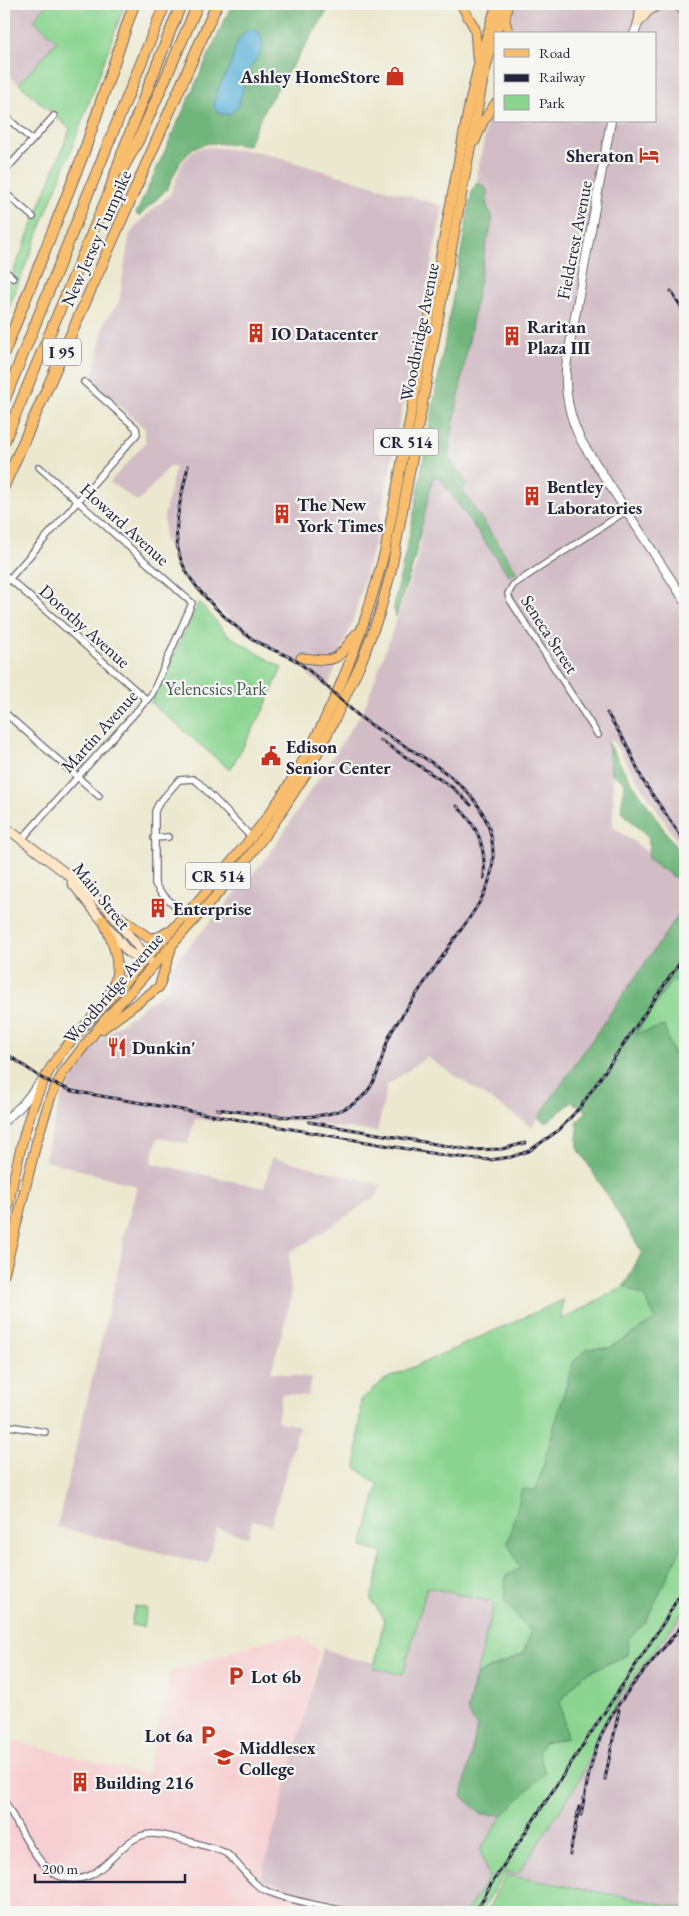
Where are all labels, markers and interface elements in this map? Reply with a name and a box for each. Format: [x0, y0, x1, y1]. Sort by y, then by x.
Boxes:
legend [494, 32, 656, 122]
text: Road [539, 43, 571, 62]
place label: Ashley HomeStore [239, 65, 380, 88]
shop icon: Ashley HomeStore [384, 65, 406, 87]
text: Railway [539, 67, 586, 86]
text: Park [539, 93, 566, 112]
place label: Sheraton [566, 144, 634, 167]
hotel icon: Sheraton [638, 144, 660, 166]
street label: New Jersey Turnpike [56, 166, 136, 310]
street label: Fieldcrest Avenue [551, 178, 597, 302]
street label: Woodbridge Avenue [394, 261, 444, 403]
place label: Raritan Plaza III [527, 315, 591, 359]
building icon: IO Datacenter [245, 322, 267, 344]
place label: IO Datacenter [271, 322, 379, 345]
building icon: Raritan Plaza III [501, 325, 523, 347]
road number: I 95 [43, 338, 81, 366]
road number: CR 514 [374, 428, 438, 456]
place label: Bentley Laboratories [547, 475, 642, 519]
street label: Howard Avenue [75, 478, 175, 570]
building icon: Bentley Laboratories [521, 485, 543, 507]
place label: The New York Times [297, 493, 384, 537]
building icon: The New York Times [271, 503, 293, 525]
street label: Dorothy Avenue [35, 579, 135, 673]
street label: Seneca Street [516, 590, 584, 678]
park label: Yelencsics Park [165, 677, 267, 700]
street label: Martin Avenue [56, 685, 142, 777]
place label: Edison Senior Center [286, 735, 391, 779]
public building icon: Edison Senior Center [260, 745, 282, 767]
street label: Main Street [68, 858, 136, 935]
road number: CR 514 [186, 862, 250, 889]
building icon: Enterprise [147, 897, 169, 919]
place label: Enterprise [173, 897, 252, 920]
street label: Woodbridge Avenue [58, 927, 168, 1049]
restaurant icon: Dunkin' [106, 1036, 128, 1058]
place label: Dunkin' [132, 1036, 196, 1059]
parking icon: Lot 6b [225, 1665, 247, 1687]
place label: Lot 6b [251, 1665, 301, 1688]
place label: Lot 6a [145, 1724, 193, 1747]
parking icon: Lot 6a [197, 1724, 219, 1746]
place label: Middlesex College [239, 1736, 316, 1780]
school or university icon: Middlesex College [213, 1746, 235, 1768]
building icon: Building 216 [69, 1771, 91, 1793]
place label: Building 216 [95, 1771, 194, 1794]
scale bar [35, 1851, 185, 1883]
text: 200 m [42, 1859, 79, 1878]

